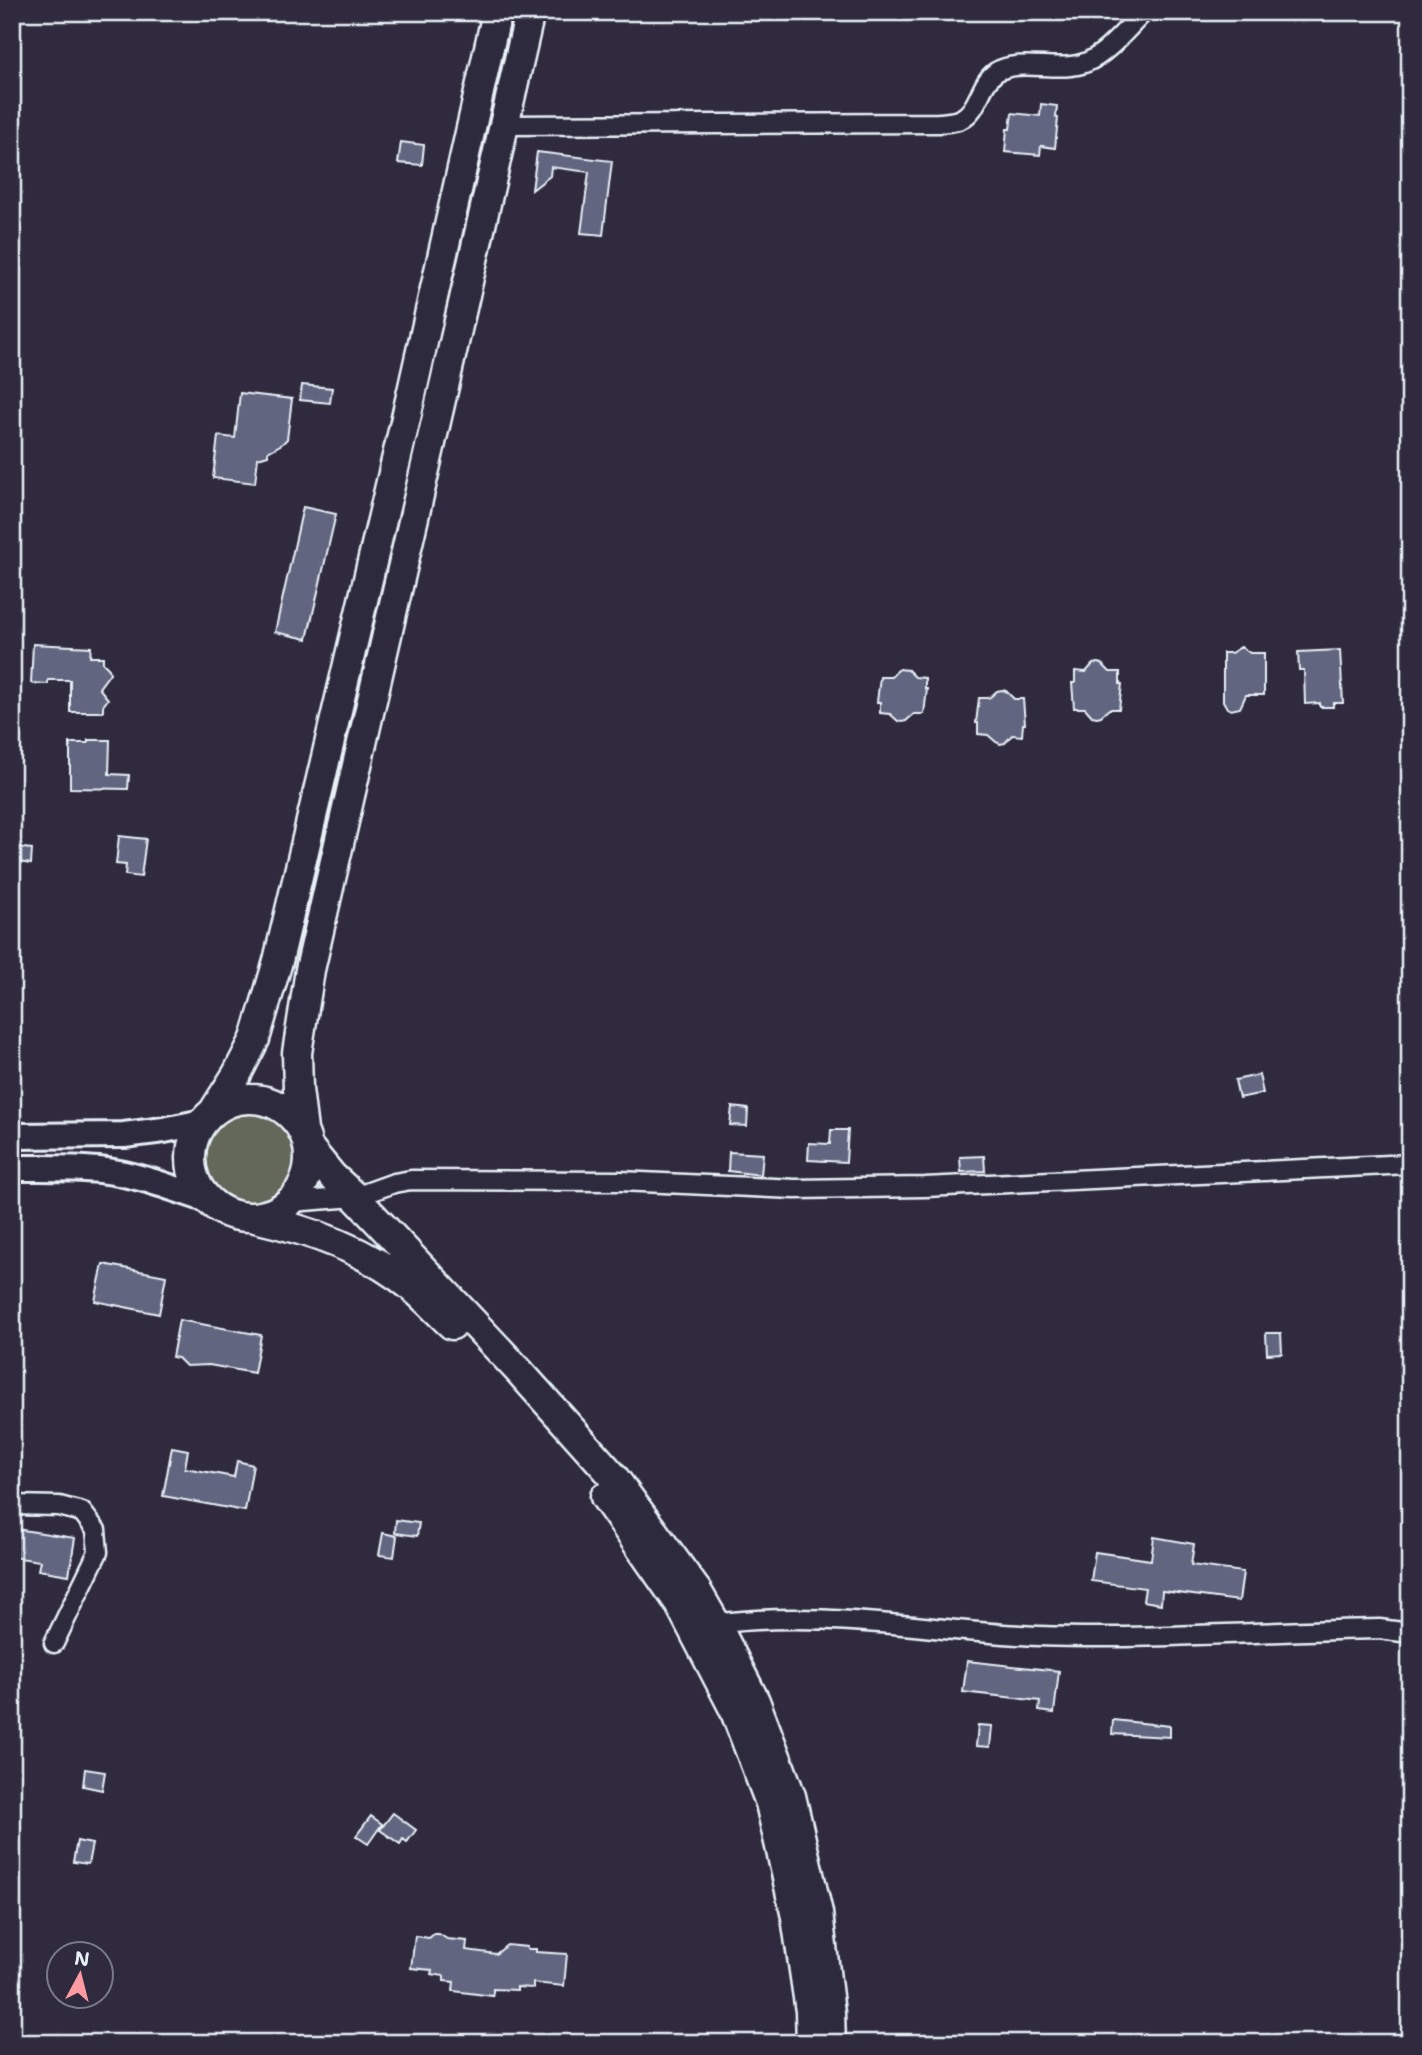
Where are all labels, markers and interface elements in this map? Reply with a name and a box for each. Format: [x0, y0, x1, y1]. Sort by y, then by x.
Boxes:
north arrow [46, 1940, 116, 2010]
text: N [73, 1945, 91, 1972]

